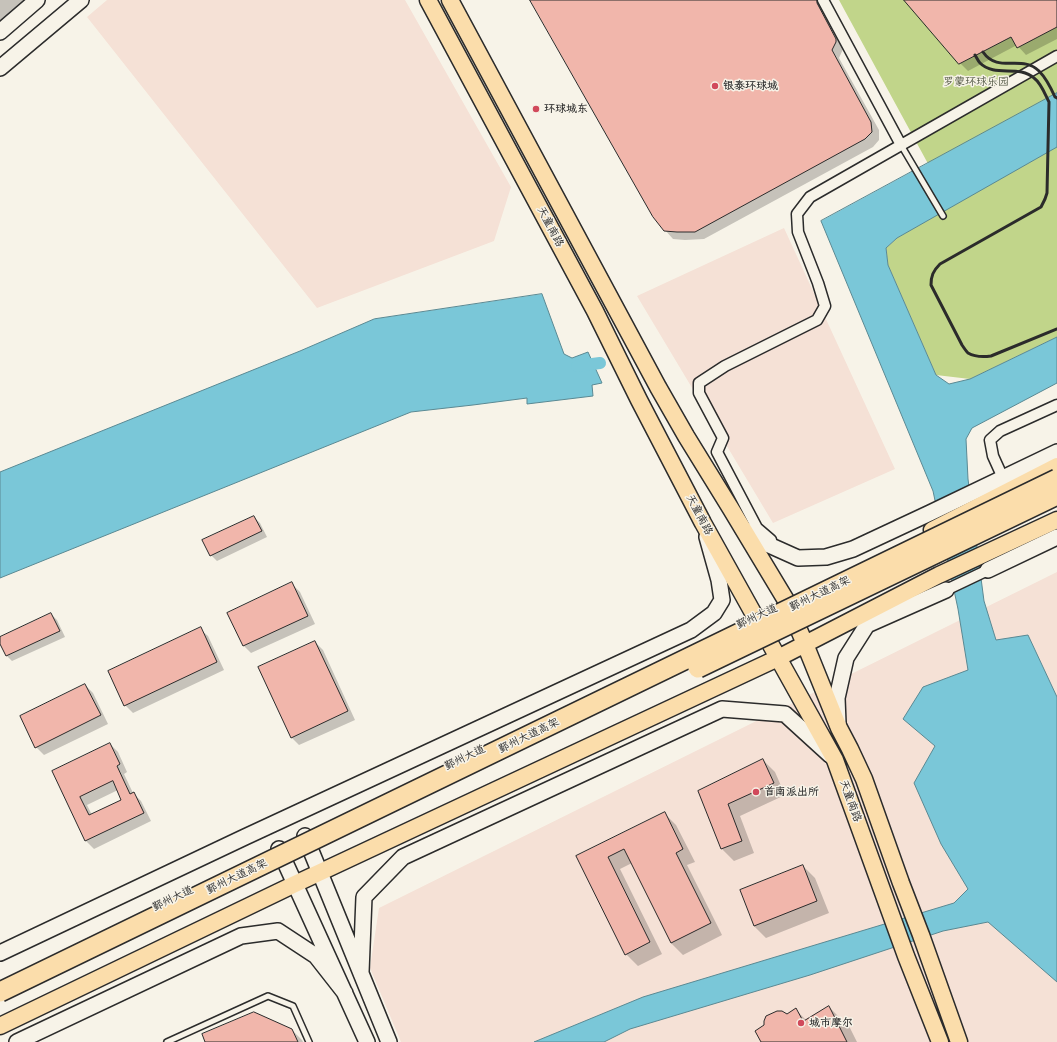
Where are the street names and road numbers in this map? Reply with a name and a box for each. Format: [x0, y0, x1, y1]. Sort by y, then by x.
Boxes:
street label: 天童南路 [534, 204, 566, 250]
street label: 天童南路 [683, 492, 715, 538]
street label: 鄞州大道高架 [787, 574, 853, 614]
street label: 鄞州大道 [734, 602, 780, 632]
street label: 鄞州大道高架 [496, 716, 562, 756]
street label: 鄞州大道 [442, 742, 488, 774]
street label: 天童南路 [836, 778, 864, 824]
street label: 鄞州大道高架 [204, 857, 270, 897]
street label: 鄞州大道 [150, 883, 196, 915]

